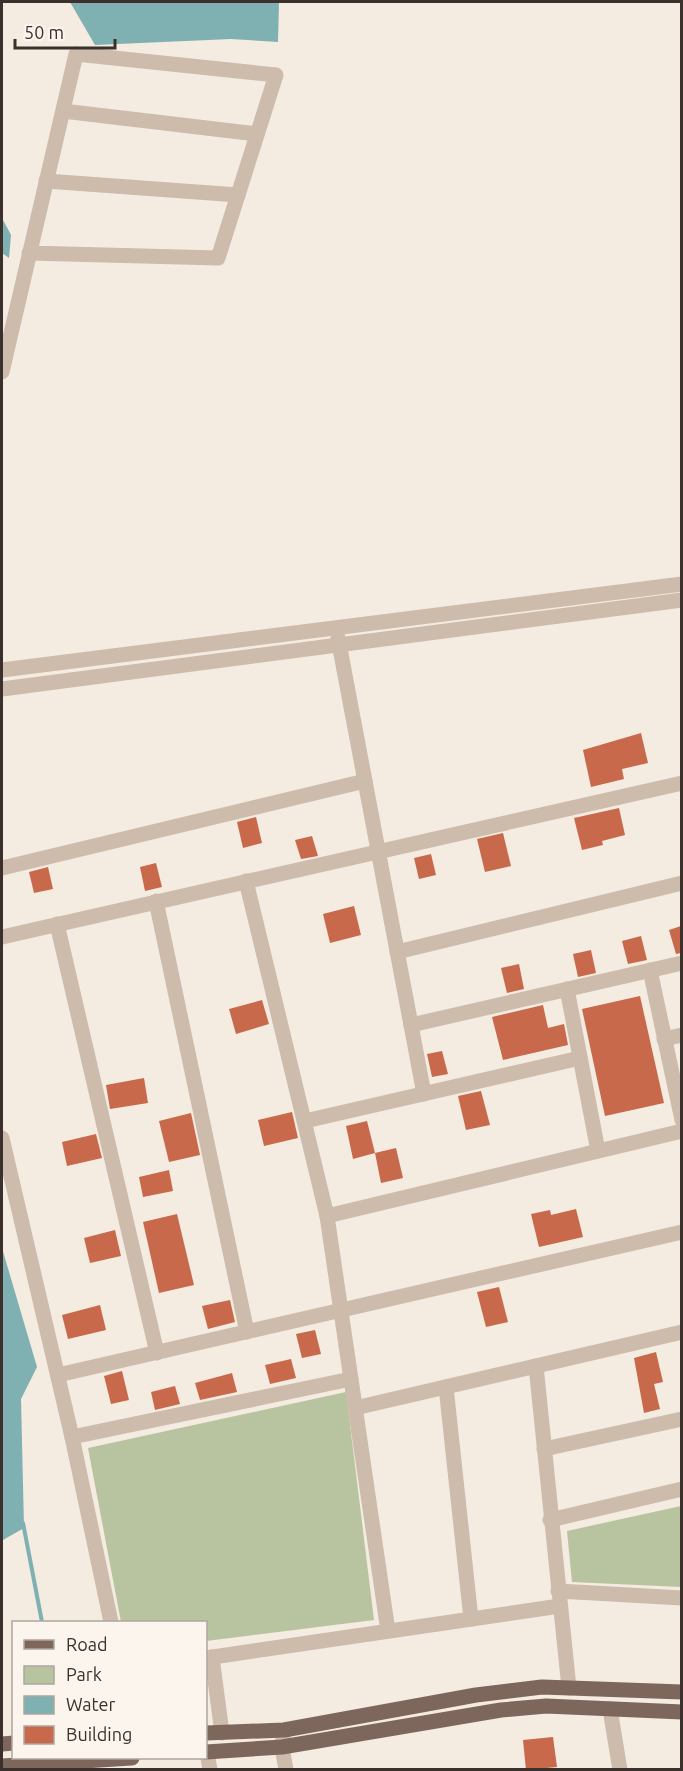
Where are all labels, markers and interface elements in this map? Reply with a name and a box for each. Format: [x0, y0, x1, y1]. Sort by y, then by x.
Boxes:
scale bar [15, 12, 116, 50]
text: 50 m [24, 22, 64, 42]
legend [12, 1621, 207, 1759]
text: Road [66, 1634, 108, 1654]
text: Park [66, 1664, 102, 1684]
text: Water [66, 1694, 116, 1714]
text: Building [66, 1724, 132, 1744]

